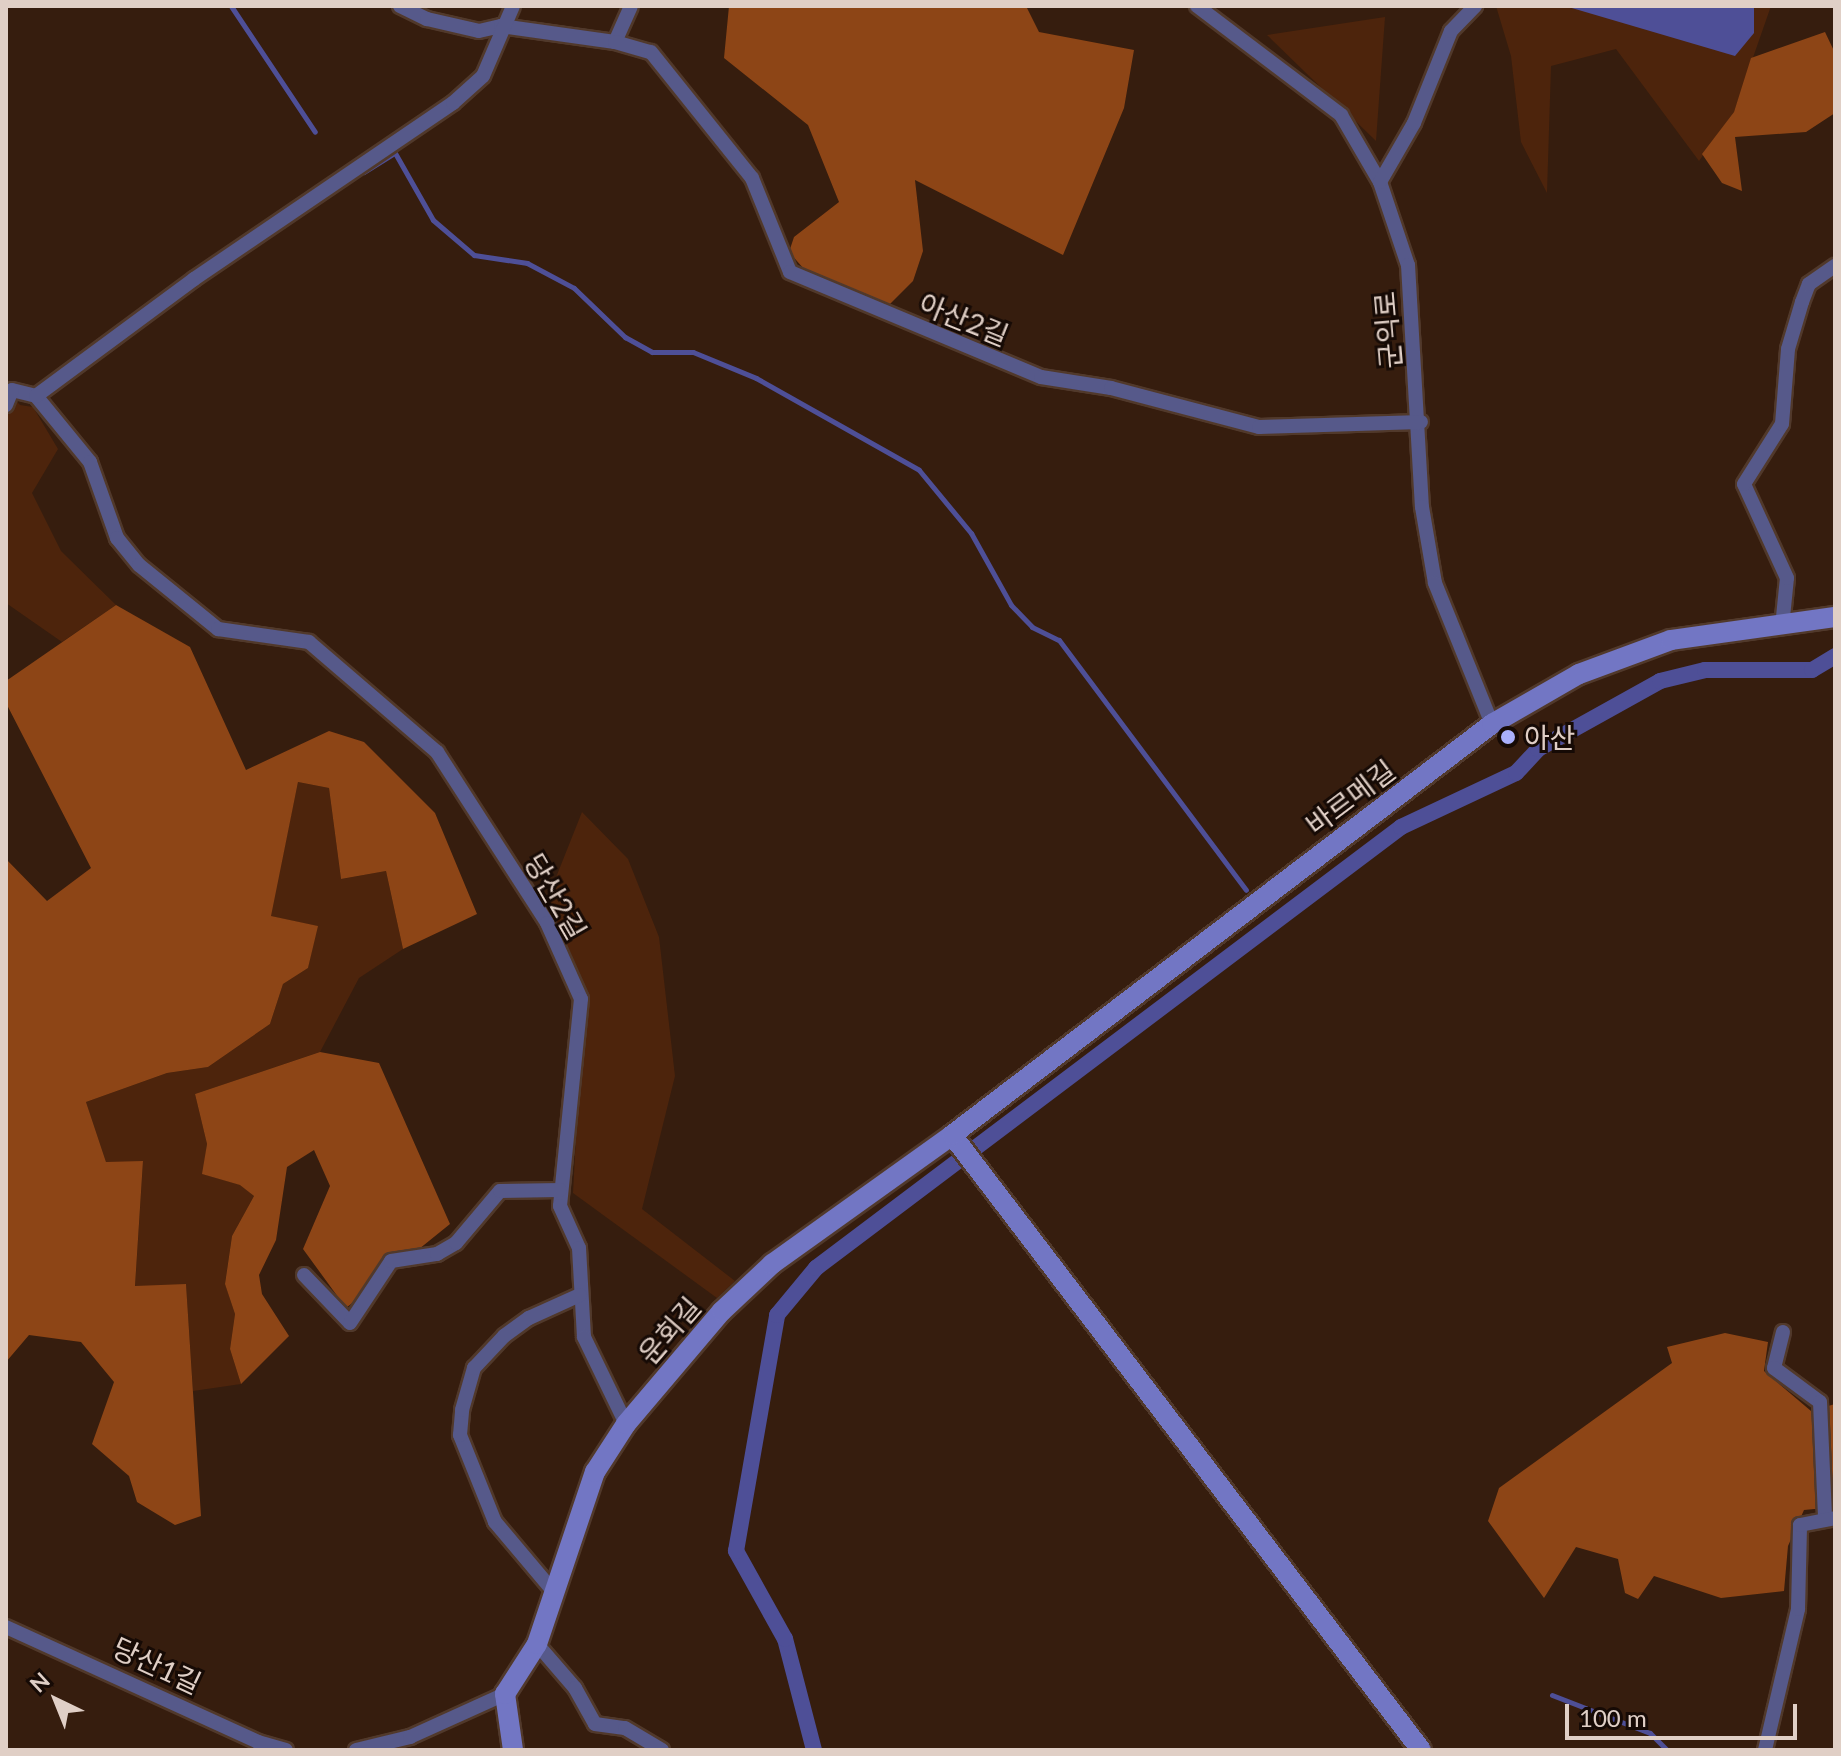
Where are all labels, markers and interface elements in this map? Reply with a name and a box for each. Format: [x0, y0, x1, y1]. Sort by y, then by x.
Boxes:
street label: 아산2길 [914, 286, 1014, 352]
street label: 군익로 [1367, 290, 1407, 370]
place label: 아산 [1524, 720, 1576, 754]
marker: 아산 [1499, 728, 1517, 746]
street label: 바르메길 [1299, 753, 1401, 841]
street label: 당산2길 [518, 847, 594, 945]
street label: 운회길 [631, 1290, 707, 1370]
street label: 당산1길 [108, 1630, 206, 1700]
north arrow [16, 1660, 96, 1740]
text: N [24, 1666, 55, 1698]
scale bar [1569, 1688, 1801, 1738]
text: 100 m [1579, 1703, 1647, 1732]

